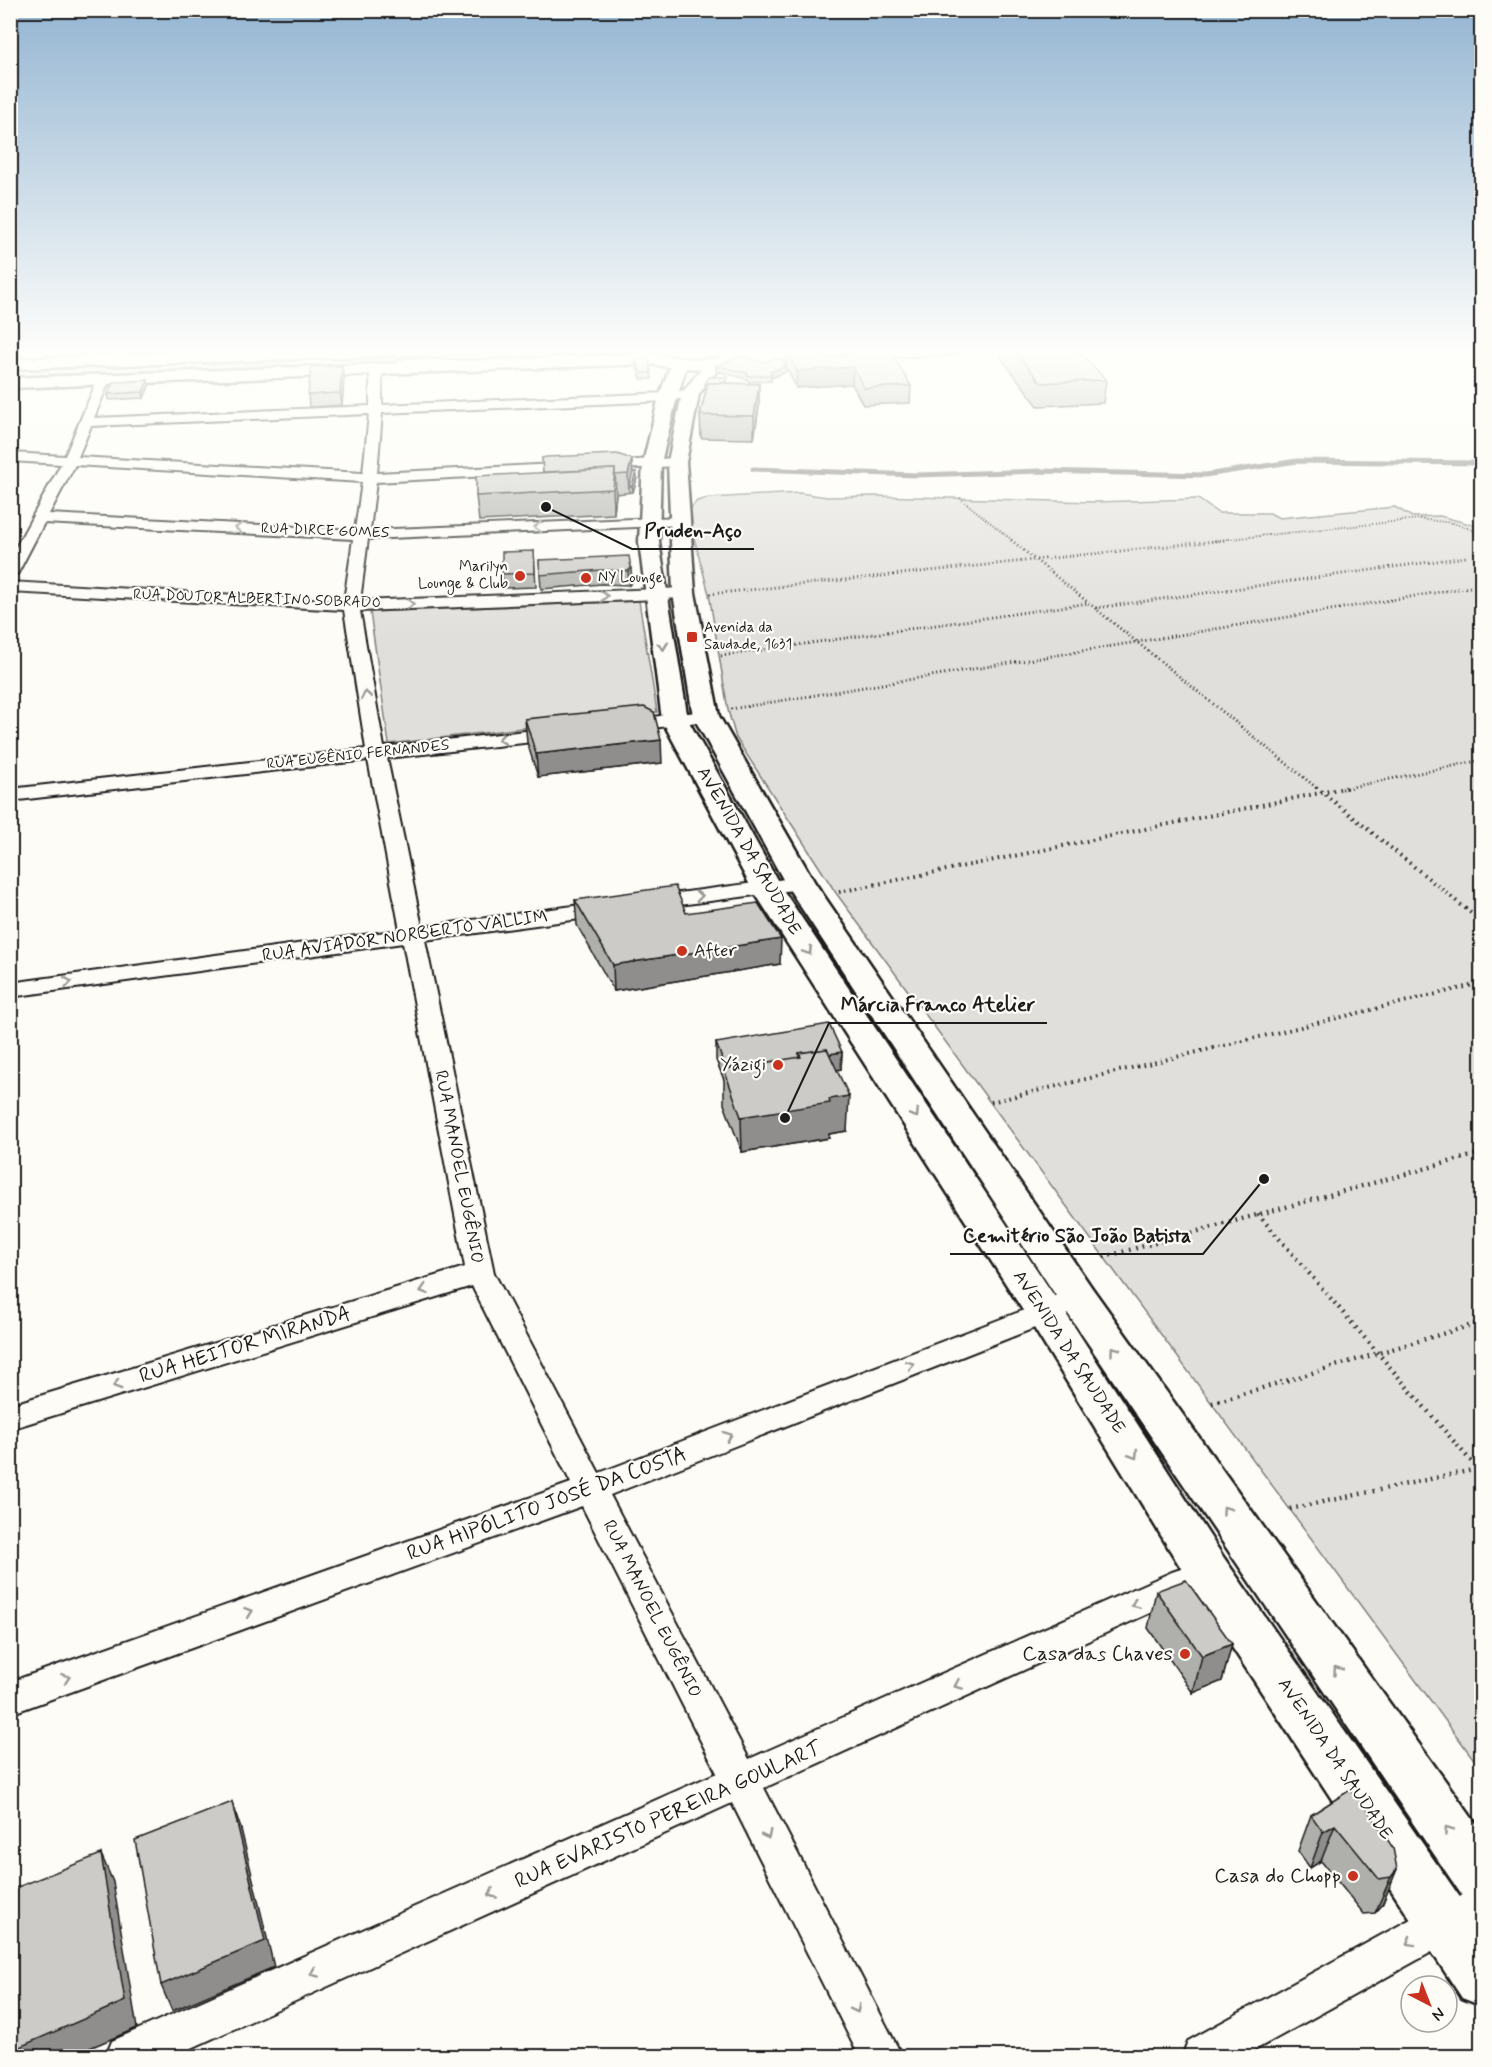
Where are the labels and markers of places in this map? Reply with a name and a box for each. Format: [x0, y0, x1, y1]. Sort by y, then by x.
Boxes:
callout: Pruden-Aço [632, 511, 754, 549]
place label: Marilyn Lounge & Club [418, 557, 508, 595]
place label: NY Lounge [598, 568, 663, 589]
marker: Marilyn Lounge & Club [513, 569, 527, 583]
marker: NY Lounge [579, 571, 593, 585]
place label: Avenida da Saudade, 1631 [704, 618, 792, 655]
marker: Avenida da Saudade, 1631 [685, 630, 699, 644]
place label: After [694, 939, 737, 963]
marker: After [675, 944, 689, 958]
callout: Márcia Franco Atelier [829, 985, 1047, 1023]
place label: Yázigi [720, 1053, 766, 1079]
marker: Yázigi [771, 1058, 785, 1072]
callout: Cemitério São João Batista [950, 1216, 1203, 1254]
place label: Casa das Chaves [1022, 1640, 1173, 1668]
marker: Casa das Chaves [1178, 1647, 1192, 1661]
place label: Casa do Chopp [1214, 1862, 1341, 1890]
marker: Casa do Chopp [1346, 1869, 1360, 1883]

